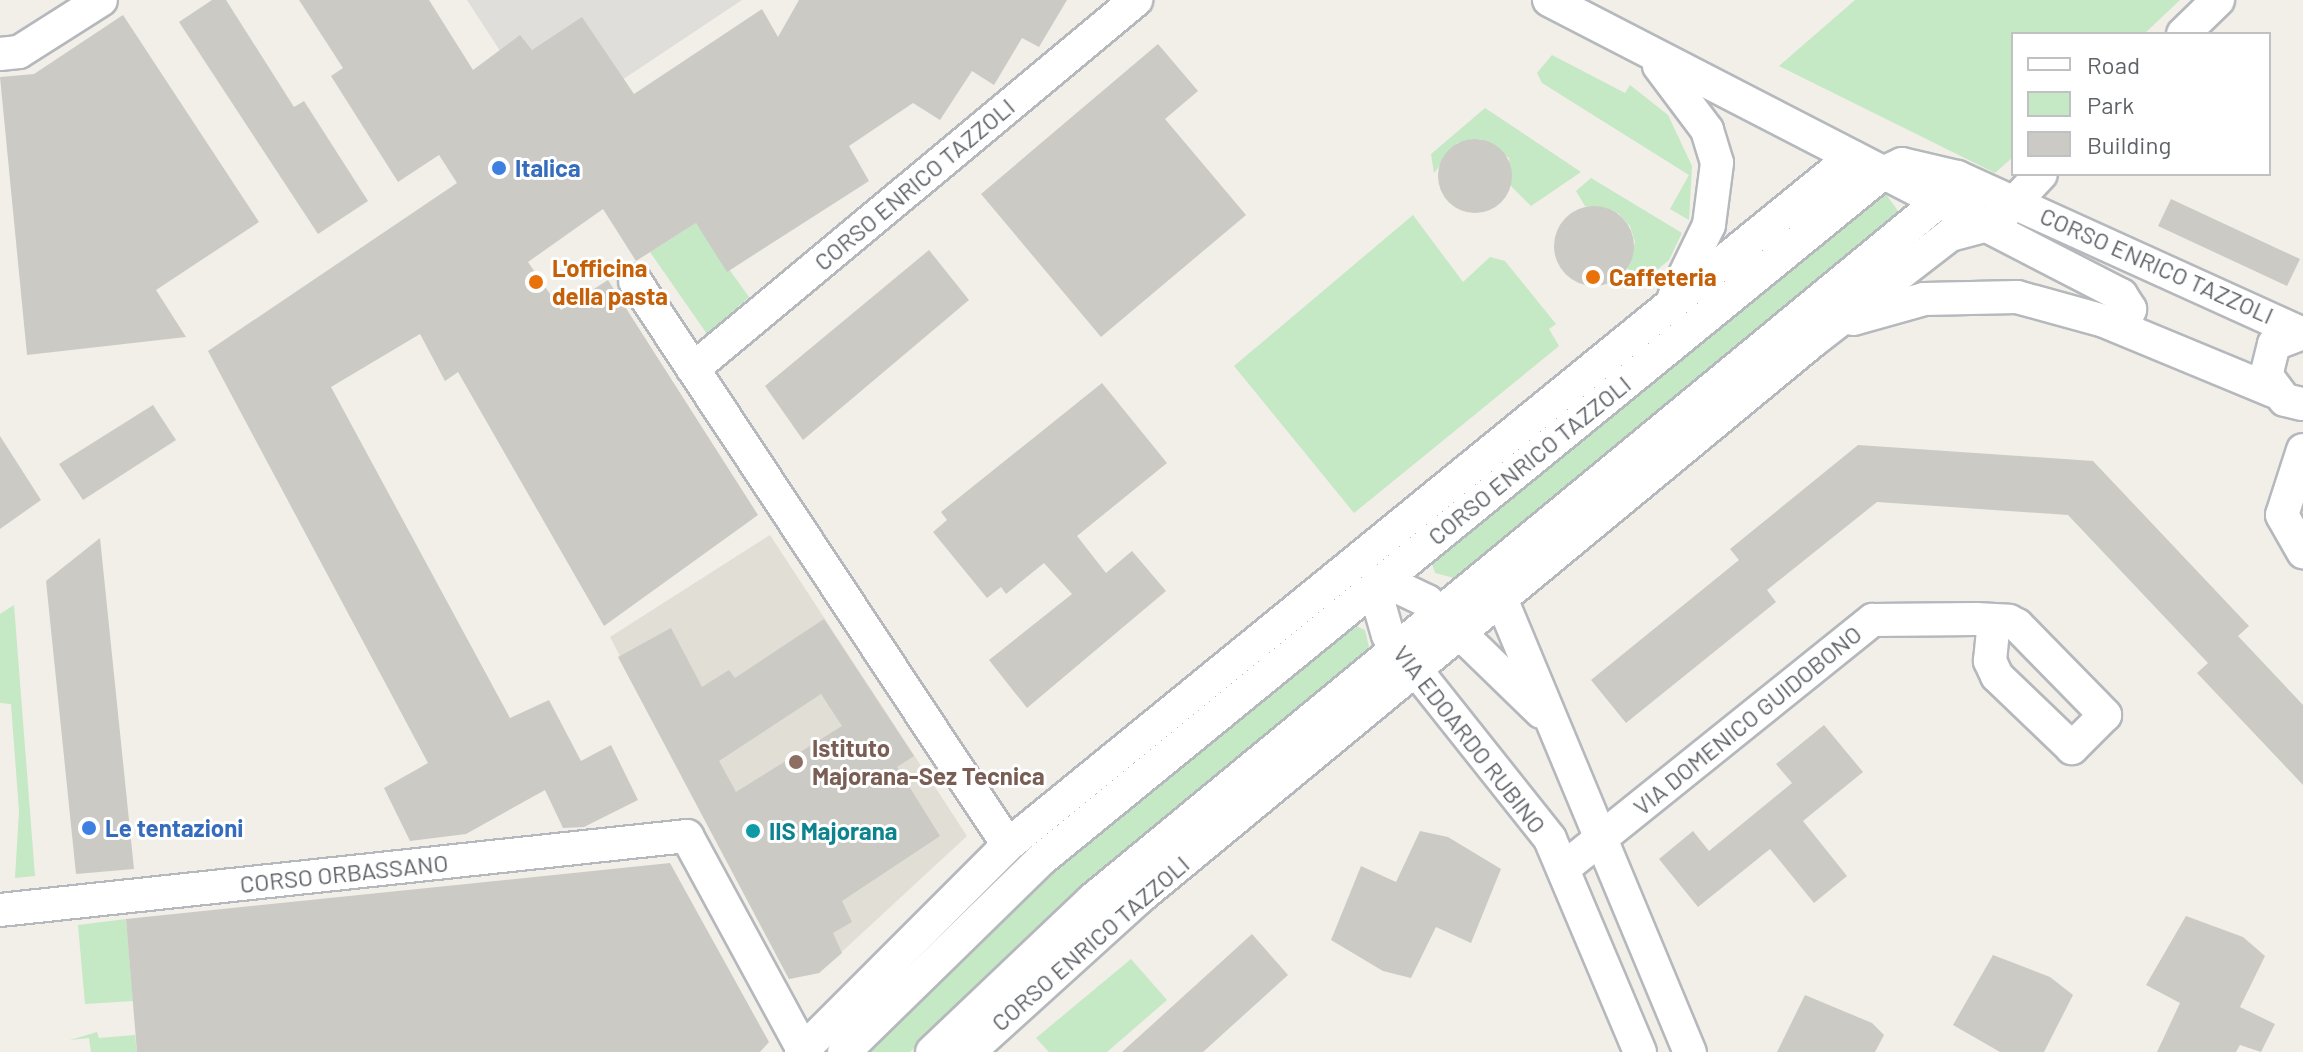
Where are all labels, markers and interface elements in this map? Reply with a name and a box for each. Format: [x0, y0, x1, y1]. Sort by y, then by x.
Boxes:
legend [2011, 32, 2271, 176]
text: Road [2087, 50, 2140, 79]
text: Park [2087, 90, 2134, 119]
street label: CORSO ENRICO TAZZOLI [808, 92, 1020, 276]
text: Building [2087, 130, 2171, 159]
place label: Italica [515, 154, 581, 182]
marker: Italica [490, 159, 508, 177]
street label: CORSO ENRICO TAZZOLI [2036, 201, 2278, 329]
place label: L'officina della pasta [552, 254, 668, 310]
place label: Caffeteria [1609, 263, 1717, 291]
marker: Caffeteria [1584, 268, 1602, 286]
marker: L'officina della pasta [527, 273, 545, 291]
street label: CORSO ENRICO TAZZOLI [1422, 369, 1636, 551]
street label: VIA DOMENICO GUIDOBONO [1627, 619, 1867, 821]
street label: VIA EDOARDO RUBINO [1388, 639, 1552, 839]
place label: Istituto Majorana-Sez Tecnica [812, 734, 1045, 790]
marker: Istituto Majorana-Sez Tecnica [787, 753, 805, 771]
place label: Le tentazioni [105, 814, 243, 842]
place label: IIS Majorana [769, 817, 898, 845]
marker: Le tentazioni [80, 819, 98, 837]
marker: IIS Majorana [744, 822, 762, 840]
street label: CORSO ORBASSANO [238, 848, 450, 898]
street label: CORSO ENRICO TAZZOLI [985, 849, 1195, 1037]

